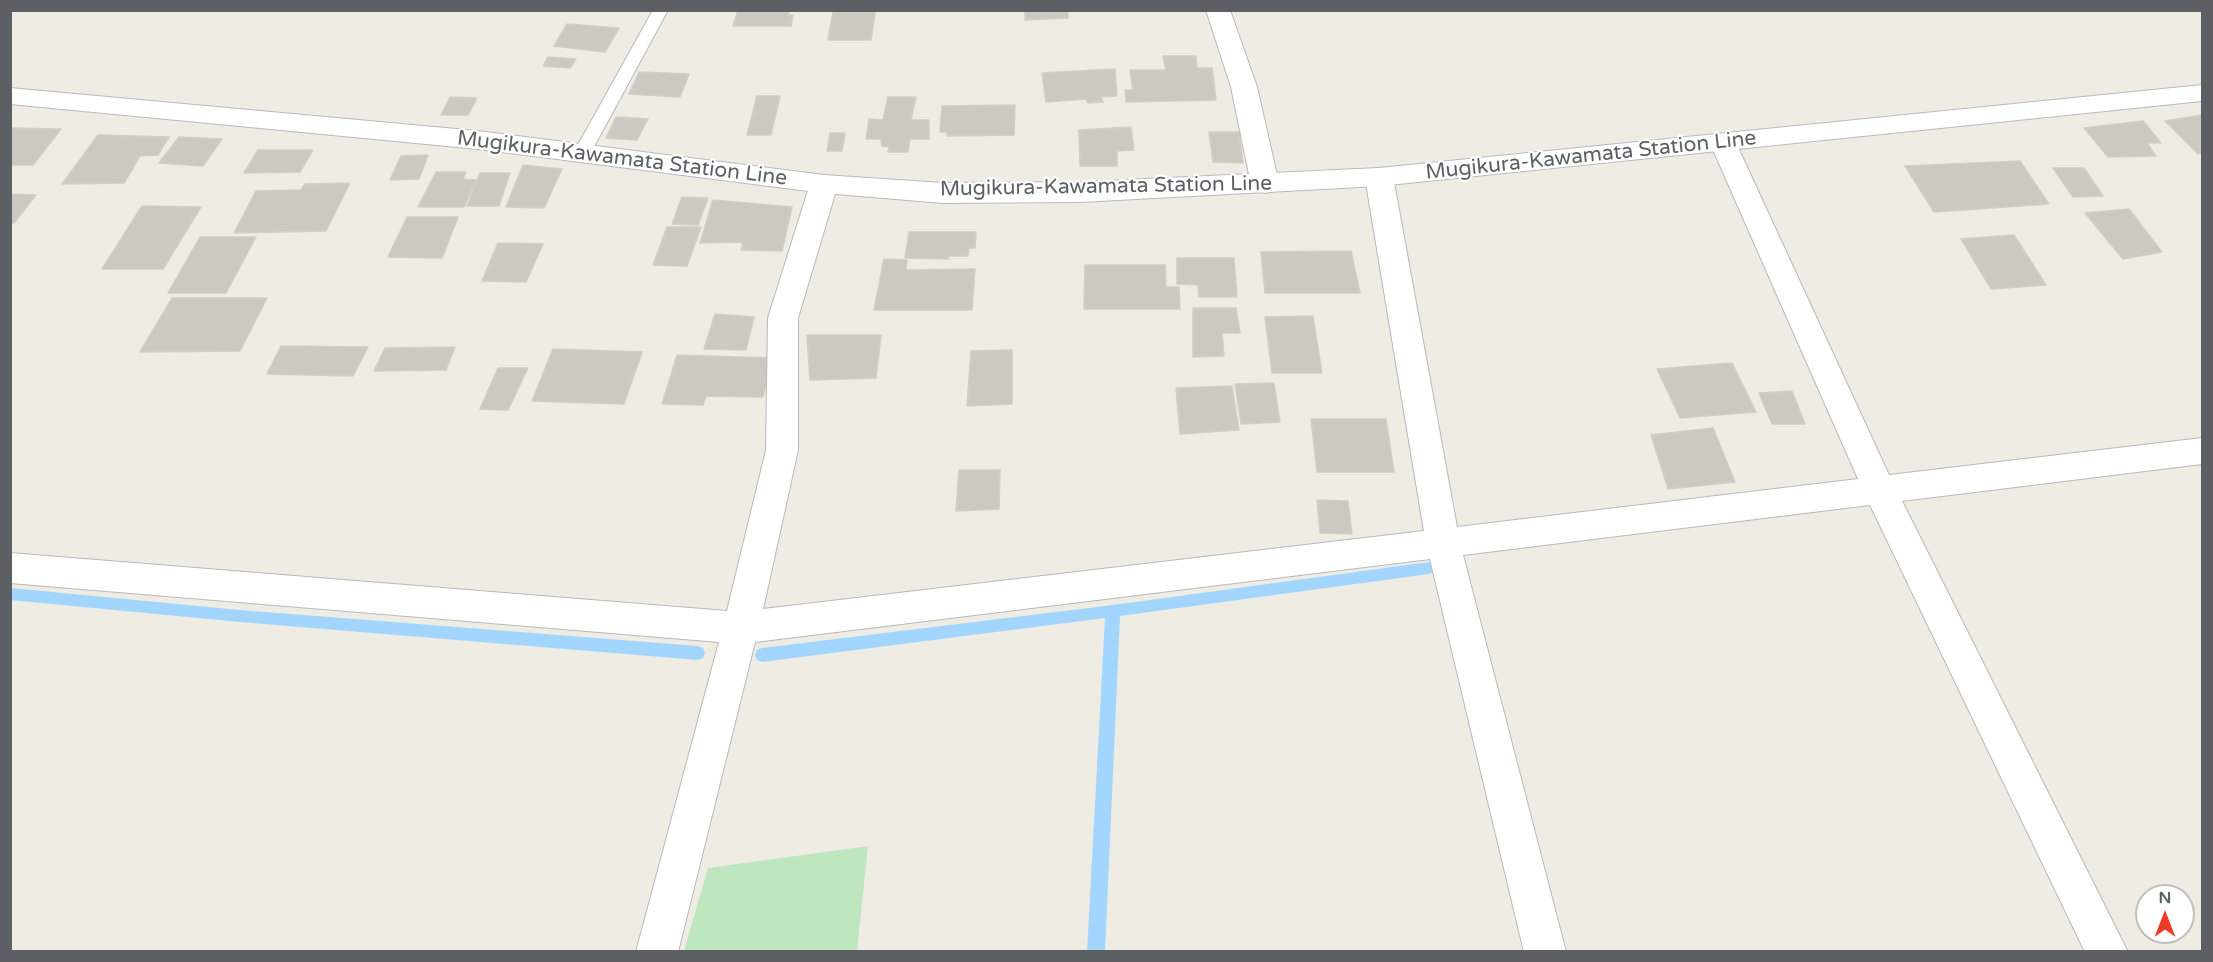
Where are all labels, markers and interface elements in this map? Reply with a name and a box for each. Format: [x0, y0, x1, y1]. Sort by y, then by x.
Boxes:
street label: Mugikura-Kawamata Station Line [456, 126, 788, 192]
street label: Mugikura-Kawamata Station Line [1424, 126, 1758, 186]
street label: Mugikura-Kawamata Station Line [940, 172, 1272, 202]
north arrow [2135, 884, 2195, 944]
text: N [2159, 888, 2171, 908]

